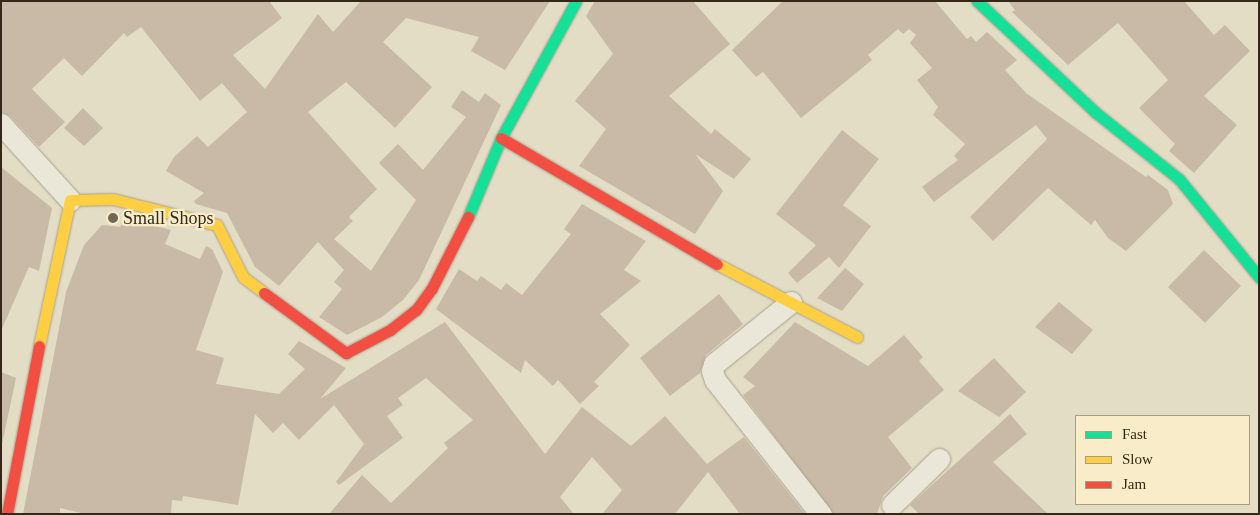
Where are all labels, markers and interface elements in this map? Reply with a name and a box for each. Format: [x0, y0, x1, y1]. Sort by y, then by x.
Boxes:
place label: Small Shops [123, 207, 225, 229]
marker: Small Shops [107, 212, 119, 224]
legend [1075, 415, 1250, 505]
text: Fast [1122, 426, 1147, 442]
text: Slow [1122, 451, 1153, 467]
text: Jam [1122, 476, 1146, 492]

